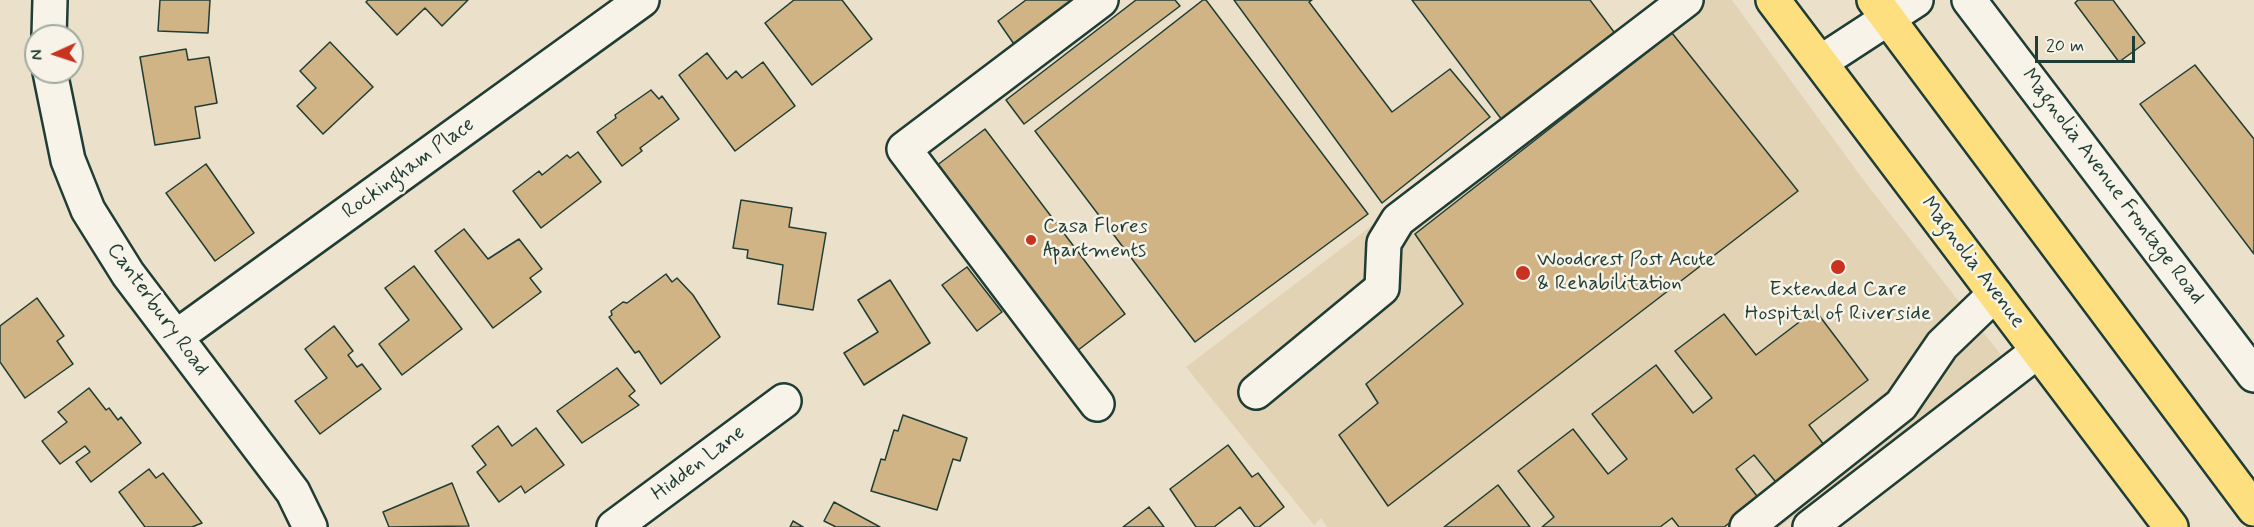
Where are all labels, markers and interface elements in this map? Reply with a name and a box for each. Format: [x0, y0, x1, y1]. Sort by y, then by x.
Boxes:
north arrow [24, 24, 84, 84]
scale bar [2038, 24, 2138, 62]
text: 20 m [2046, 34, 2084, 58]
text: N [27, 49, 48, 61]
street label: Magnolia Avenue Frontage Road [2015, 64, 2209, 310]
street label: Rockingham Place [338, 113, 480, 225]
street label: Magnolia Avenue [1914, 192, 2030, 334]
place label: Casa Flores Apartments [1043, 215, 1148, 265]
marker: Casa Flores Apartments [1024, 233, 1038, 247]
street label: Canterbury Road [100, 239, 214, 381]
place label: Woodcrest Post Acute & Rehabilitation [1537, 248, 1715, 298]
marker: Extended Care Hospital of Riverside [1829, 258, 1847, 276]
marker: Woodcrest Post Acute & Rehabilitation [1514, 264, 1532, 282]
place label: Extended Care Hospital of Riverside [1745, 278, 1931, 328]
street label: Hidden Lane [647, 421, 751, 507]

